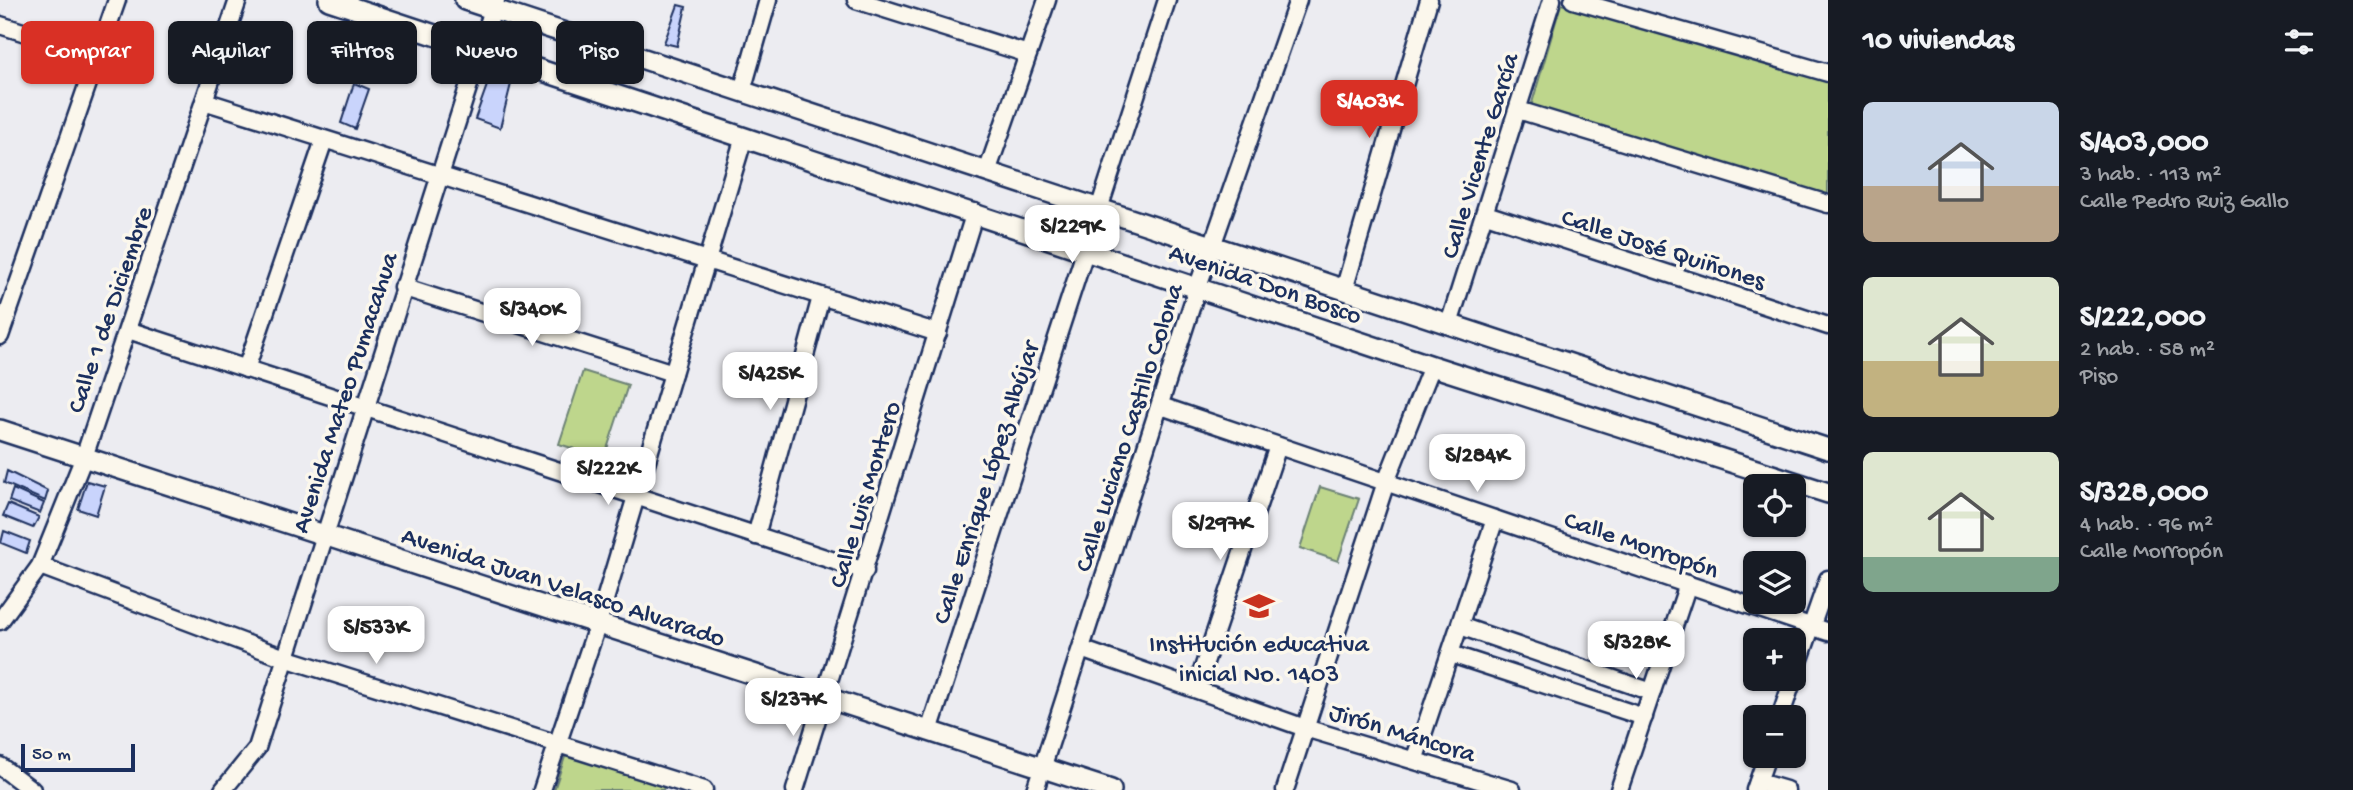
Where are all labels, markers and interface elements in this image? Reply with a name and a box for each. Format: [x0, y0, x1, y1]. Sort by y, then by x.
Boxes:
chip: Comprar [21, 21, 154, 84]
chip: Alquilar [168, 21, 293, 84]
chip: Filtros [307, 21, 417, 84]
chip: Nuevo [431, 21, 542, 84]
chip: Piso [556, 21, 644, 84]
icon: filters [2280, 23, 2318, 61]
text: 10 viviendas [1863, 25, 2014, 60]
street label: Calle Vicente García [1436, 48, 1529, 263]
pin: S/403K [1312, 80, 1426, 140]
text: S/403K [1337, 89, 1401, 116]
text: S/403,000 [2080, 127, 2208, 162]
icon: home [1919, 130, 2003, 214]
text: 3 hab. · 113 m² [2080, 162, 2221, 189]
text: Calle Pedro Ruiz Gallo [2080, 189, 2289, 216]
street label: Calle 1 de Diciembre [62, 203, 162, 418]
street label: Calle José Quiñones [1557, 204, 1770, 299]
pin: S/229K [1015, 205, 1129, 265]
text: S/229K [1041, 214, 1103, 241]
street label: Avenida Don Bosco [1164, 239, 1365, 334]
street label: Avenida Mateo Pumacahua [287, 248, 408, 538]
street label: Calle Luciano Castillo Colona [1070, 279, 1193, 576]
pin: S/340K [475, 288, 589, 348]
text: S/340K [500, 297, 564, 324]
text: S/222,000 [2080, 302, 2206, 337]
icon: home [1919, 305, 2003, 389]
street label: Calle Enrique López Albújar [928, 336, 1050, 629]
text: 2 hab. · 58 m² [2080, 337, 2215, 364]
pin: S/425K [713, 352, 827, 412]
text: S/425K [738, 361, 802, 388]
text: Piso [2080, 364, 2118, 391]
street label: Calle Luis Montero [824, 398, 910, 592]
pin: S/284K [1420, 434, 1534, 494]
text: S/284K [1445, 443, 1509, 470]
pin: S/222K [551, 448, 665, 507]
text: S/222K [577, 456, 639, 483]
map controls [1743, 474, 1806, 768]
button: locate [1743, 474, 1806, 537]
text: S/328,000 [2080, 477, 2208, 512]
icon: home [1919, 480, 2003, 564]
pin: S/297K [1163, 503, 1277, 562]
street label: Calle Morropón [1559, 506, 1723, 588]
text: S/297K [1188, 511, 1252, 538]
text: 4 hab. · 96 m² [2080, 512, 2213, 539]
street label: Avenida Juan Velasco Alvarado [397, 522, 728, 656]
text: Calle Morropón [2080, 539, 2223, 566]
button: layers [1743, 551, 1806, 614]
school or university icon: Institución educativa inicial No. 1403 [1242, 589, 1276, 623]
pin: S/533K [319, 606, 433, 666]
text: S/533K [344, 615, 408, 642]
pin: S/328K [1579, 622, 1693, 681]
button: + [1743, 628, 1806, 691]
text: S/328K [1604, 630, 1668, 657]
place label: Institución educativa inicial No. 1403 [1149, 631, 1371, 692]
pin: S/237K [736, 678, 850, 738]
text: S/237K [761, 687, 825, 714]
street label: Jirón Máncora [1325, 698, 1480, 773]
button: − [1743, 705, 1806, 768]
scale bar [21, 741, 135, 773]
text: 50 m [32, 744, 71, 767]

